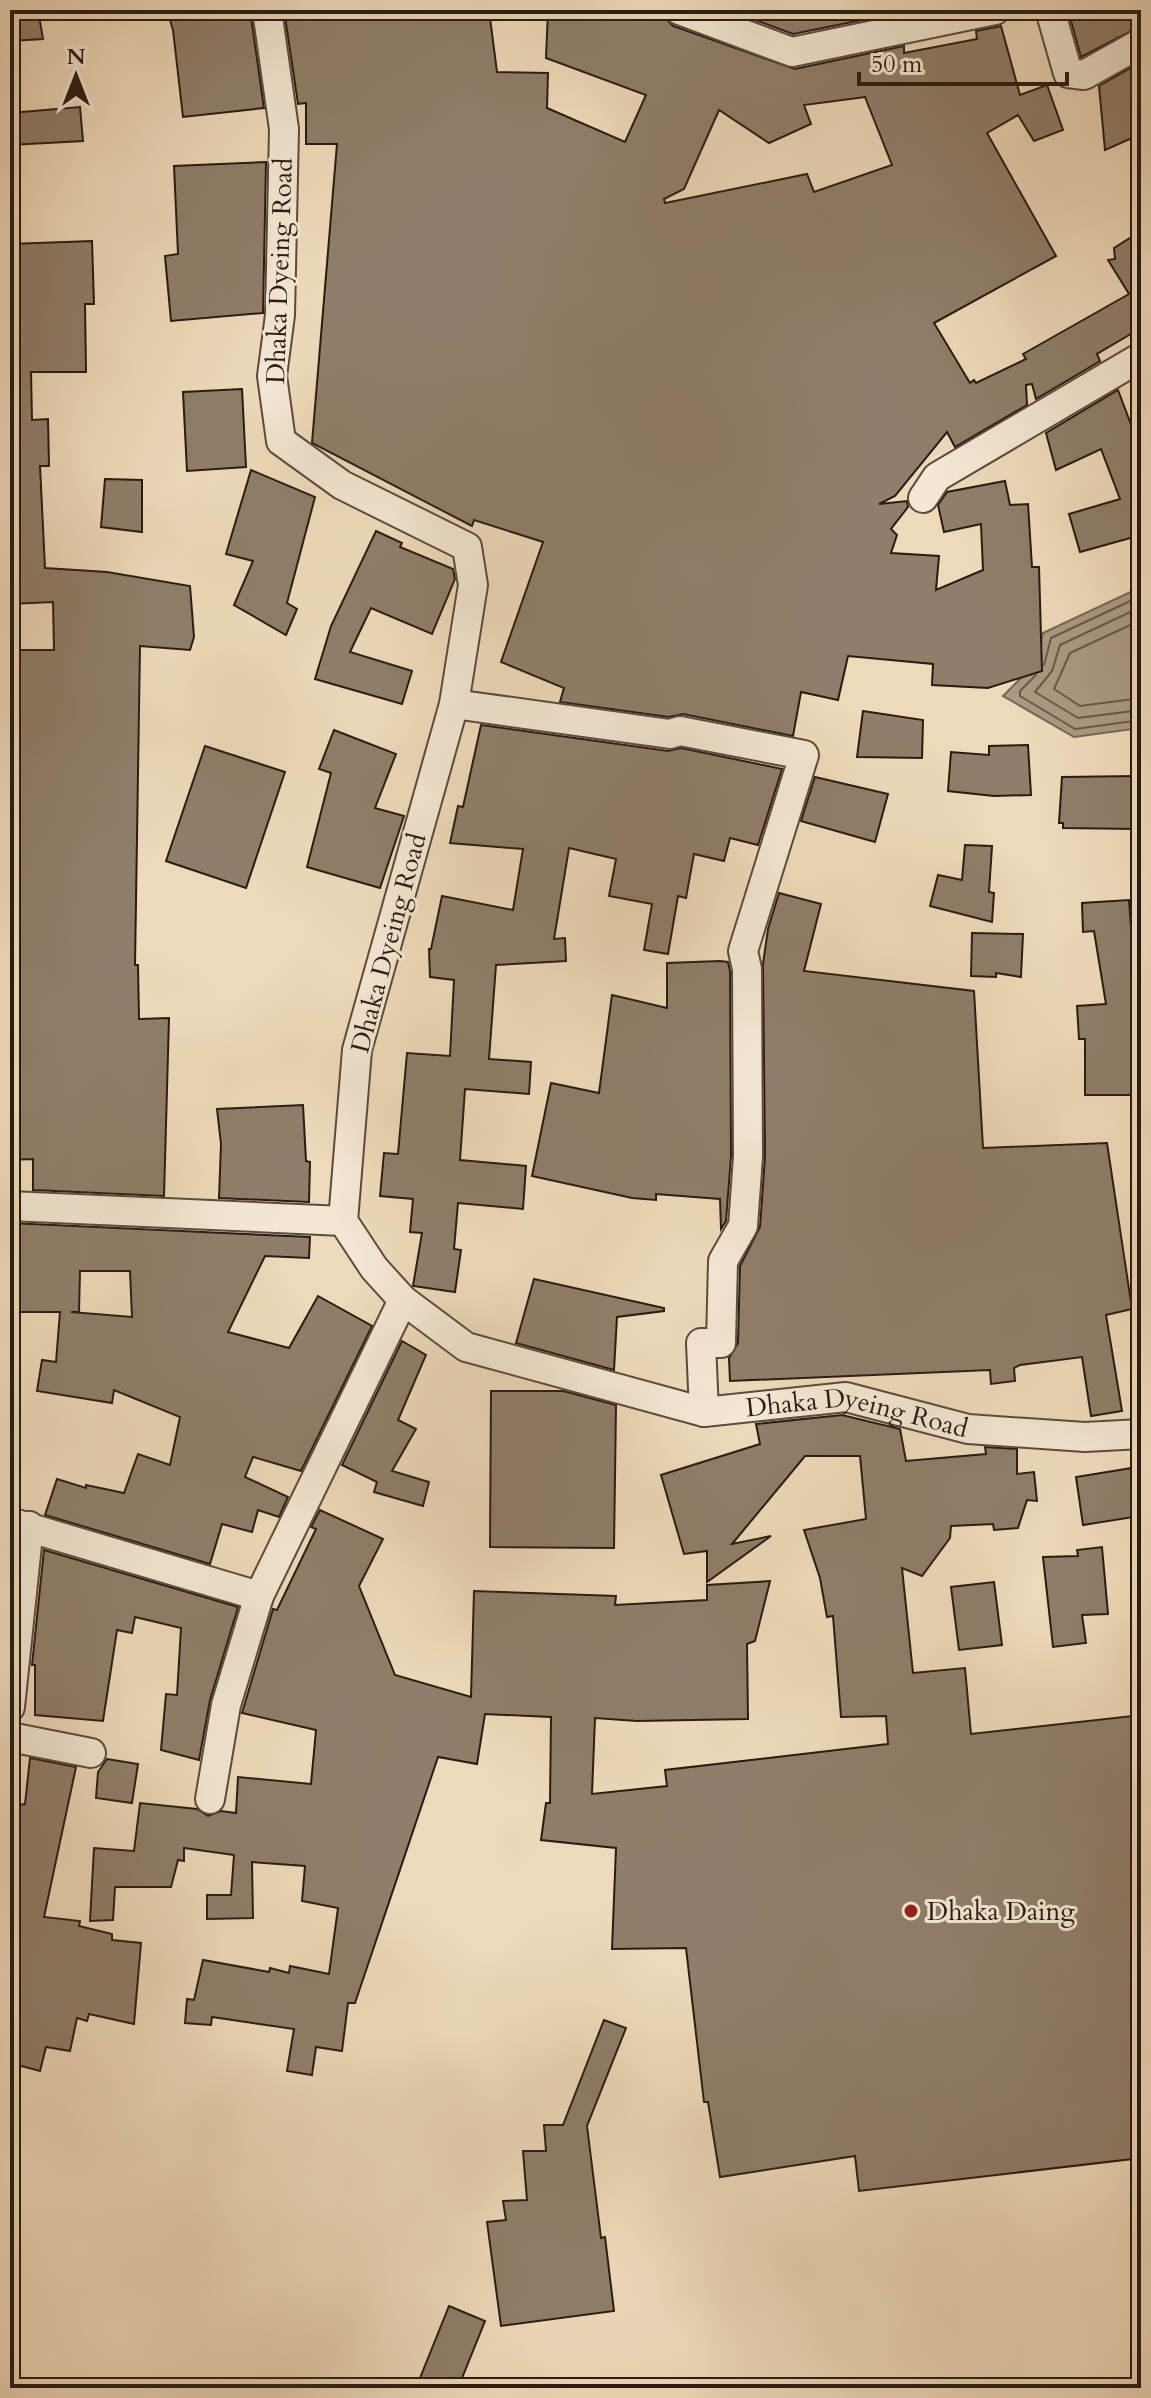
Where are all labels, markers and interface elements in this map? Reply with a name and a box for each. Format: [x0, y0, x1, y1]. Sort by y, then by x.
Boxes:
north arrow [36, 36, 116, 116]
scale bar [859, 36, 1067, 86]
text: N [66, 42, 86, 72]
text: 50 m [871, 48, 923, 81]
street label: Dhaka Dyeing Road [258, 157, 301, 385]
street label: Dhaka Dyeing Road [342, 829, 435, 1057]
street label: Dhaka Dyeing Road [744, 1380, 972, 1446]
place label: Dhaka Daing [927, 1894, 1075, 1929]
marker: Dhaka Daing [902, 1902, 920, 1920]

